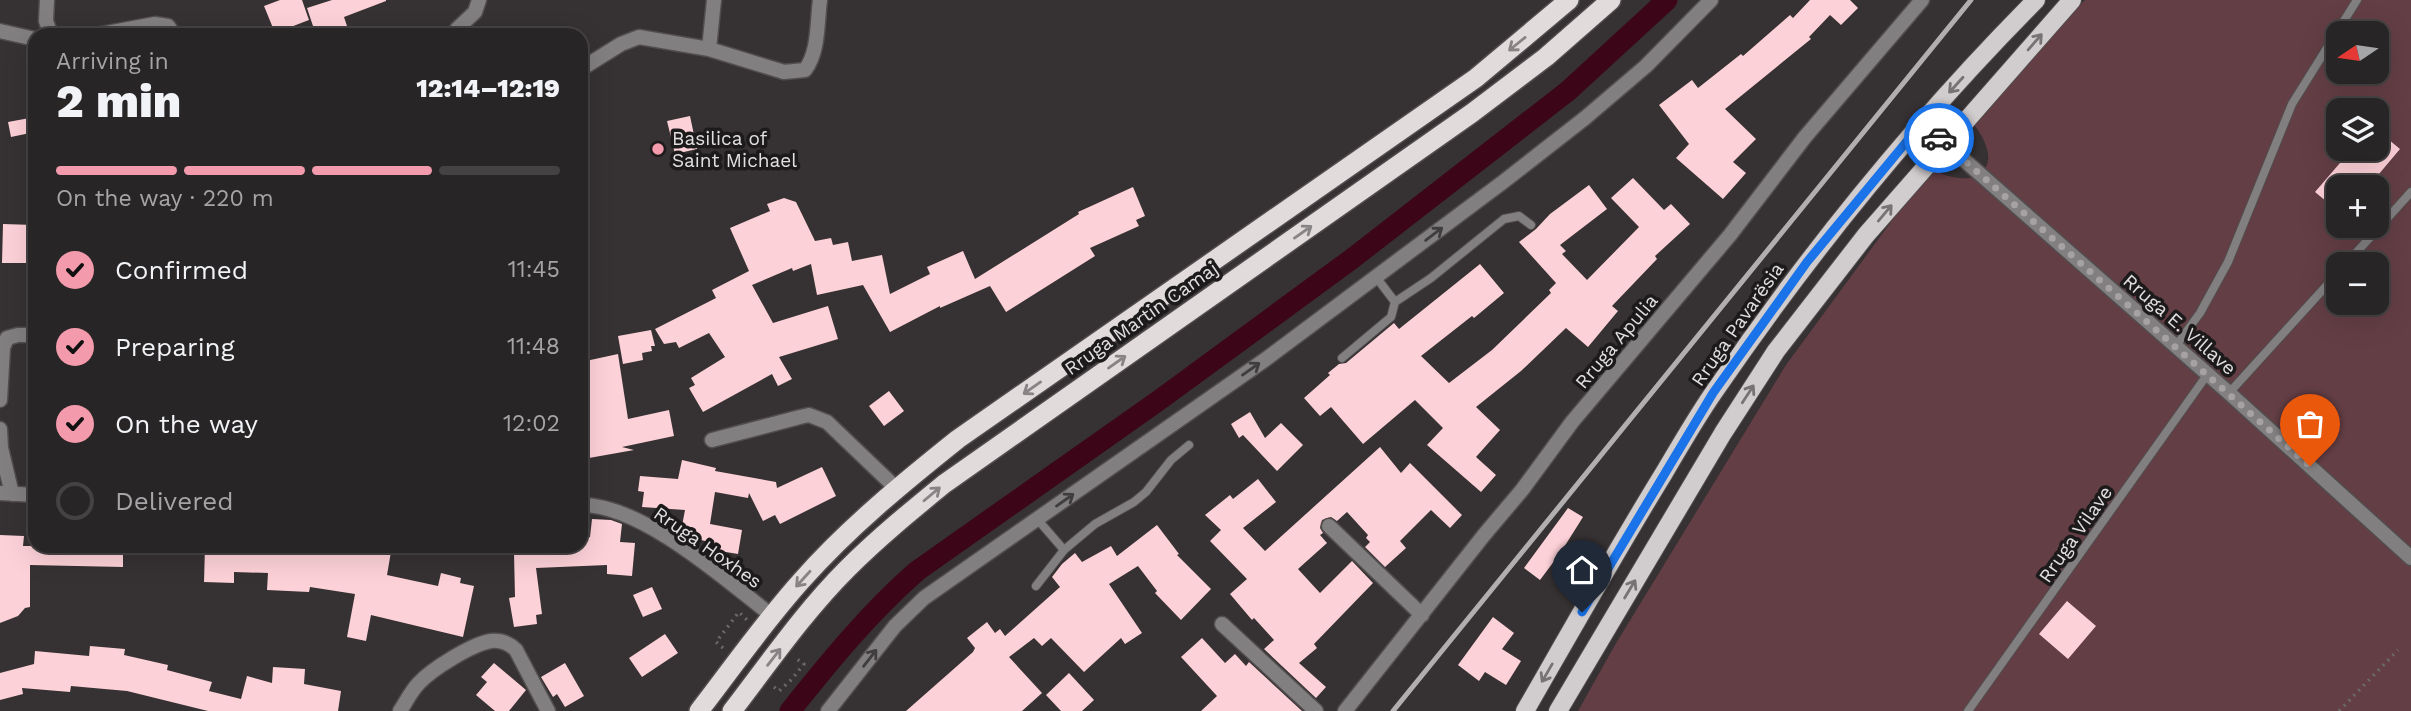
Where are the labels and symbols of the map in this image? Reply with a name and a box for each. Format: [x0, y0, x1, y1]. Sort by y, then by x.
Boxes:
north arrow [2326, 21, 2389, 84]
one-way arrow [2027, 33, 2043, 51]
one-way arrow [1509, 37, 1527, 52]
one-way arrow [1947, 76, 1964, 93]
courier [1904, 103, 1974, 173]
place label: Basilica of Saint Michael [672, 127, 797, 172]
marker: Basilica of Saint Michael [650, 141, 666, 157]
one-way arrow [1877, 204, 1893, 222]
one-way arrow [1293, 225, 1312, 239]
one-way arrow [1424, 226, 1442, 241]
street label: Rruga Martin Camaj [1060, 257, 1222, 380]
street label: Rruga Pavarësia [1686, 258, 1789, 391]
street label: Rruga E. Villave [2118, 269, 2241, 380]
street label: Rruga Apulia [1570, 289, 1663, 393]
one-way arrow [1107, 355, 1126, 369]
one-way arrow [1241, 362, 1260, 376]
one-way arrow [1022, 381, 1042, 395]
one-way arrow [1741, 385, 1755, 405]
pin [2280, 394, 2340, 466]
street label: Rruga Vilave [2034, 482, 2117, 587]
one-way arrow [922, 486, 940, 502]
one-way arrow [1055, 493, 1074, 507]
street label: Rruga Hoxhes [649, 502, 766, 593]
pin [1552, 540, 1612, 612]
one-way arrow [794, 570, 811, 587]
one-way arrow [1623, 579, 1637, 599]
one-way arrow [766, 648, 781, 666]
one-way arrow [862, 649, 878, 667]
one-way arrow [1540, 662, 1553, 683]

